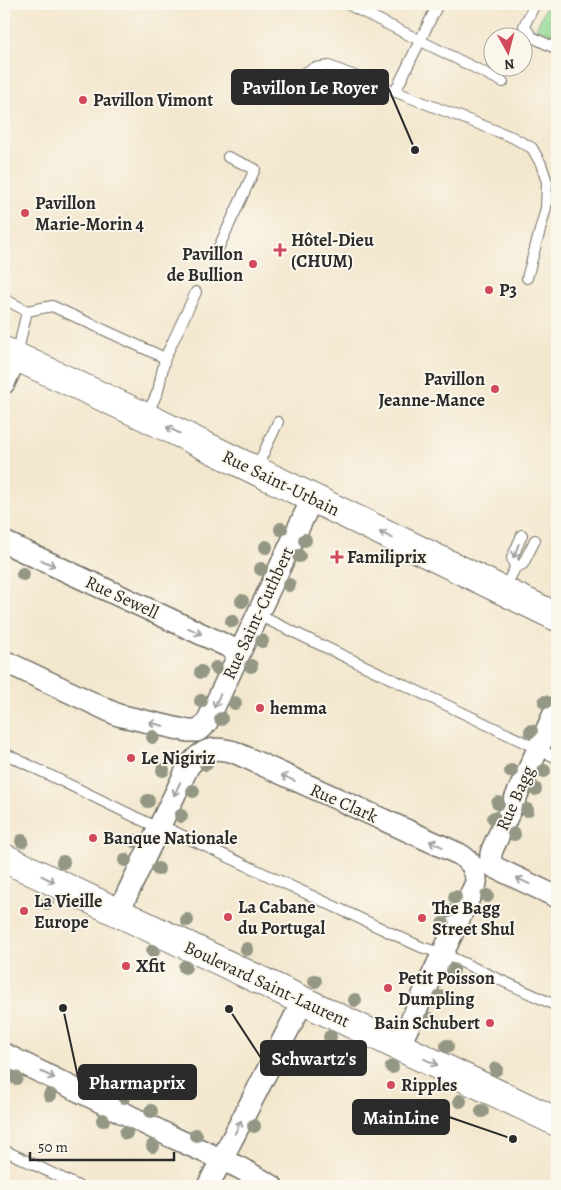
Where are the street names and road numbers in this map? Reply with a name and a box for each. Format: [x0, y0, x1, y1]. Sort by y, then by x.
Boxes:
street label: Rue Saint-Urbain [218, 444, 344, 522]
street label: Rue Saint-Cuthbert [217, 543, 299, 683]
street label: Rue Sewell [81, 570, 163, 625]
street label: Rue Bagg [490, 762, 540, 834]
street label: Rue Clark [306, 777, 382, 829]
street label: Boulevard Saint-Laurent [180, 935, 354, 1033]

